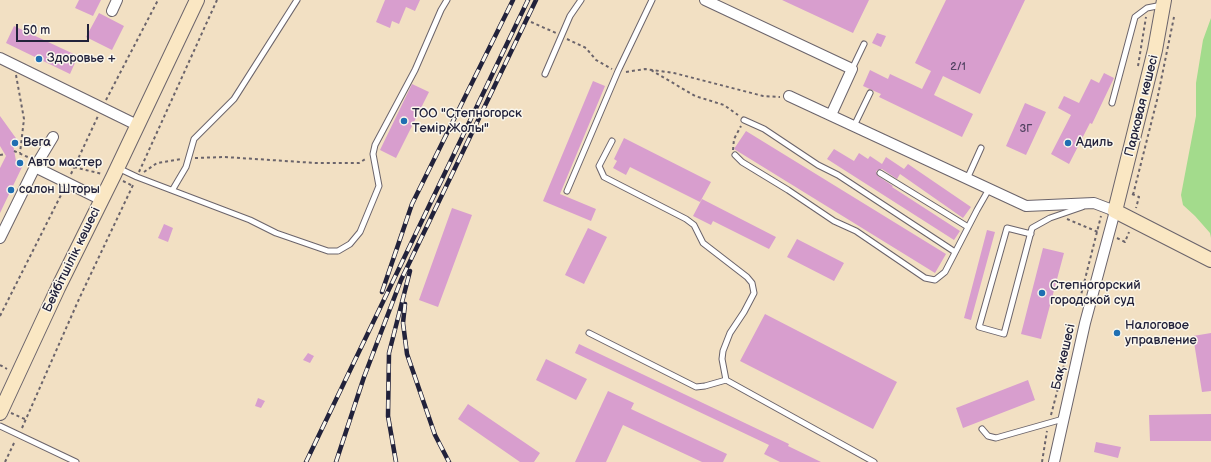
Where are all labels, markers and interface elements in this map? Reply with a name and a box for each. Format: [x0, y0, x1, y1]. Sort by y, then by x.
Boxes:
scale bar [18, 16, 91, 42]
text: 50 m [23, 23, 50, 38]
place label: Здоровье + [47, 51, 116, 67]
marker: Здоровье + [34, 54, 44, 64]
street label: Парковая көшесі [1122, 54, 1162, 158]
house number: 2/1 [950, 60, 966, 74]
place label: ТОО "Степногорск Темiр Жолы" [412, 106, 522, 137]
marker: ТОО "Степногорск Темiр Жолы" [399, 116, 409, 126]
house number: 3Г [1020, 122, 1032, 136]
place label: Вега [23, 135, 51, 151]
place label: Адиль [1076, 135, 1113, 151]
marker: Вега [10, 138, 20, 148]
marker: Адиль [1063, 138, 1073, 148]
place label: Авто мастер [28, 155, 102, 171]
marker: Авто мастер [15, 158, 25, 168]
place label: салон Шторы [19, 182, 100, 198]
marker: салон Шторы [6, 185, 16, 195]
street label: Бейбітшілік көшесі [40, 205, 104, 315]
place label: Степногорский городской суд [1050, 278, 1141, 309]
marker: Степногорский городской суд [1037, 288, 1047, 298]
place label: Налоговое управление [1125, 318, 1197, 349]
street label: Бақ көшесі [1049, 322, 1079, 392]
marker: Налоговое управление [1112, 328, 1122, 338]

